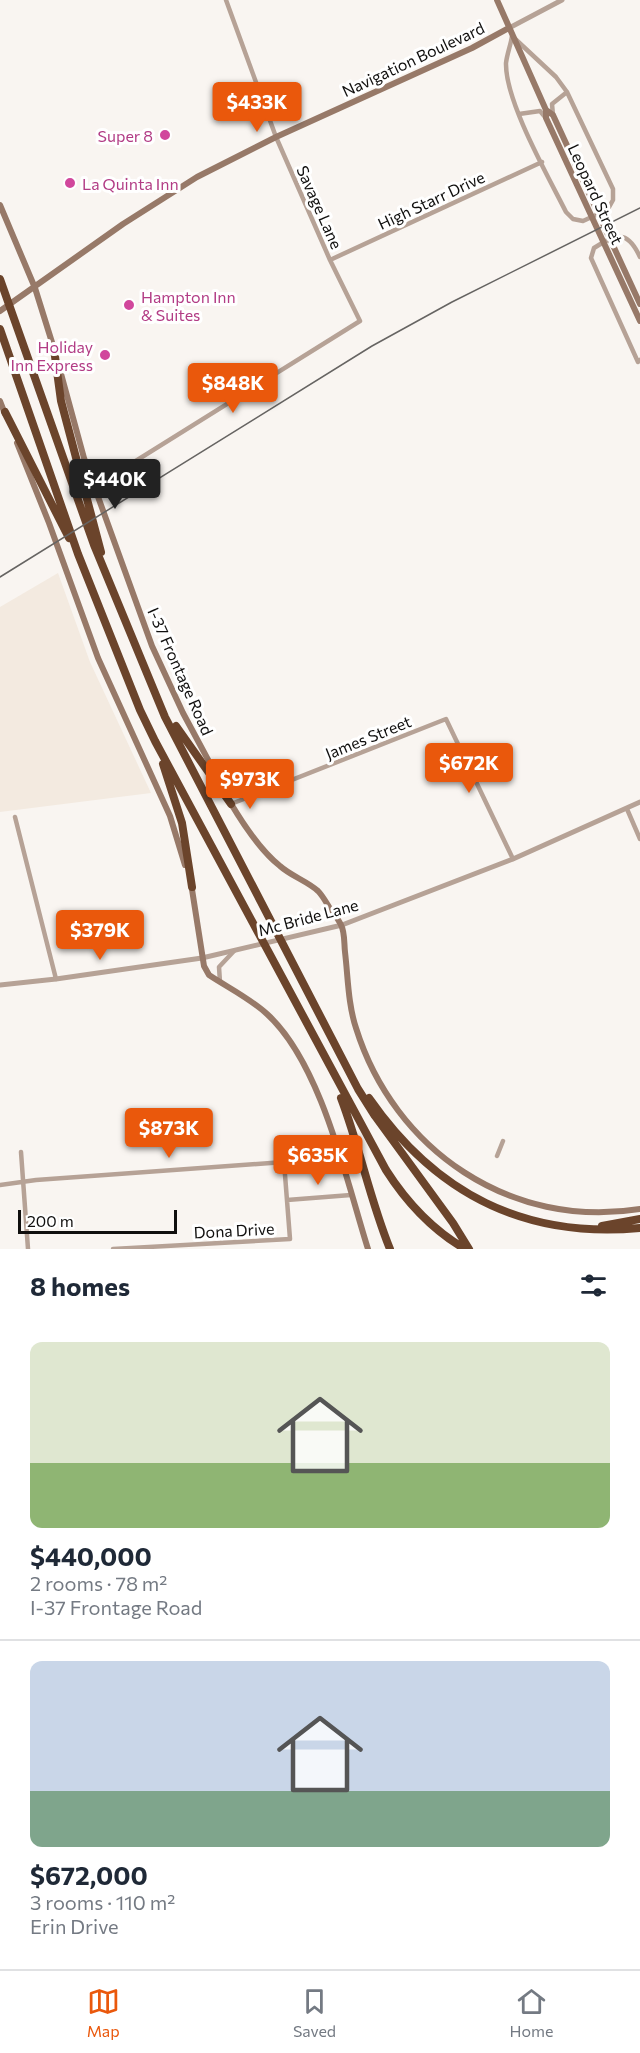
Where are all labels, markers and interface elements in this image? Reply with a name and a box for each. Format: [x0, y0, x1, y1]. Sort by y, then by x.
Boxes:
street label: Navigation Boulevard [339, 18, 487, 100]
pin: $433K [215, 82, 299, 133]
text: $433K [227, 89, 287, 113]
place label: Super 8 [98, 126, 153, 145]
marker: Super 8 [158, 128, 172, 142]
street label: Leopard Street [564, 141, 628, 248]
street label: Savage Lane [293, 162, 347, 252]
street label: High Starr Drive [375, 167, 487, 233]
place label: La Quinta Inn [82, 174, 179, 193]
marker: La Quinta Inn [63, 176, 77, 190]
place label: Hampton Inn & Suites [141, 287, 236, 324]
marker: Hampton Inn & Suites [122, 298, 136, 312]
place label: Holiday Inn Express [11, 337, 93, 374]
marker: Holiday Inn Express [98, 348, 112, 362]
pin: $848K [191, 363, 275, 414]
text: $848K [202, 370, 264, 394]
pin: $440K [73, 459, 157, 510]
text: $440K [83, 466, 147, 490]
street label: I-37 Frontage Road [144, 604, 218, 738]
street label: James Street [322, 711, 414, 763]
pin: $672K [427, 743, 511, 794]
text: $672K [439, 750, 499, 774]
pin: $973K [208, 759, 292, 810]
text: $973K [220, 766, 280, 790]
street label: Mc Bride Lane [256, 894, 360, 940]
pin: $379K [58, 910, 142, 961]
text: $379K [70, 917, 130, 941]
pin: $873K [127, 1108, 211, 1159]
text: $873K [139, 1115, 199, 1139]
pin: $635K [276, 1135, 360, 1186]
text: $635K [288, 1142, 349, 1166]
scale bar [18, 1207, 177, 1234]
text: 200 m [27, 1211, 74, 1230]
street label: Dona Drive [193, 1218, 275, 1242]
icon: filters [577, 1269, 610, 1302]
text: 8 homes [30, 1270, 130, 1301]
icon: home [266, 1381, 374, 1489]
text: $440,000 [30, 1540, 152, 1571]
text: 2 rooms · 78 m² [30, 1571, 167, 1595]
text: I-37 Frontage Road [30, 1595, 202, 1619]
icon: home [266, 1700, 374, 1808]
text: $672,000 [30, 1859, 148, 1890]
text: 3 rooms · 110 m² [30, 1890, 175, 1914]
text: Erin Drive [30, 1914, 119, 1938]
tab: Map [87, 1985, 120, 2040]
tab: Saved [293, 1985, 336, 2040]
tab: Home [509, 1985, 553, 2040]

